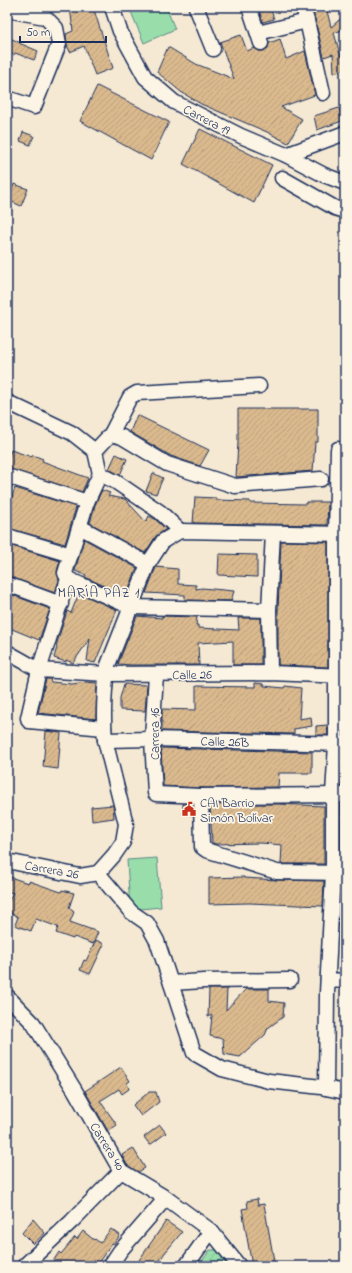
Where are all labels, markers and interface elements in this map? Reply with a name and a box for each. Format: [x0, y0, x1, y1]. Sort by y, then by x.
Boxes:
scale bar [20, 18, 106, 44]
text: 50 m [26, 24, 50, 42]
street label: Carrera 19 [180, 100, 233, 140]
district label: MARÍA PAZ 1 [57, 583, 141, 604]
street label: Calle 26 [172, 666, 212, 685]
street label: Carrera 16 [146, 708, 165, 760]
street label: Calle 26B [200, 732, 250, 753]
place label: CAI Barrio Simón Bolívar [200, 794, 274, 828]
public building icon: CAI Barrio Simón Bolívar [181, 801, 197, 817]
street label: Carrera 26 [23, 856, 81, 885]
street label: Carrera 40 [85, 1119, 129, 1175]

